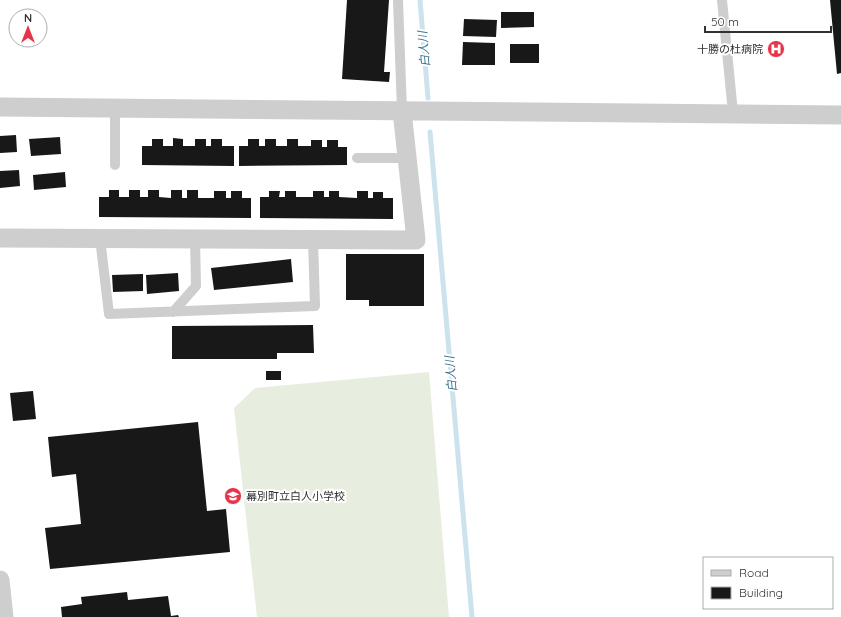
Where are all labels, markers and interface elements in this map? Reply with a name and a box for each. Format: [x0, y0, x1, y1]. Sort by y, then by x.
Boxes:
north arrow [8, 8, 48, 48]
scale bar [705, 8, 831, 34]
text: N [24, 11, 32, 25]
text: 50 m [711, 14, 739, 29]
water label: 白人川 [414, 28, 433, 68]
hospital icon: 十勝の杜病院 [766, 39, 786, 59]
place label: 十勝の杜病院 [697, 42, 763, 56]
water label: 白人川 [441, 353, 460, 393]
school or university icon: 幕別町立白人小学校 [223, 486, 243, 506]
place label: 幕別町立白人小学校 [246, 489, 345, 503]
legend [703, 557, 833, 609]
text: Road [739, 565, 769, 580]
text: Building [739, 585, 783, 600]

